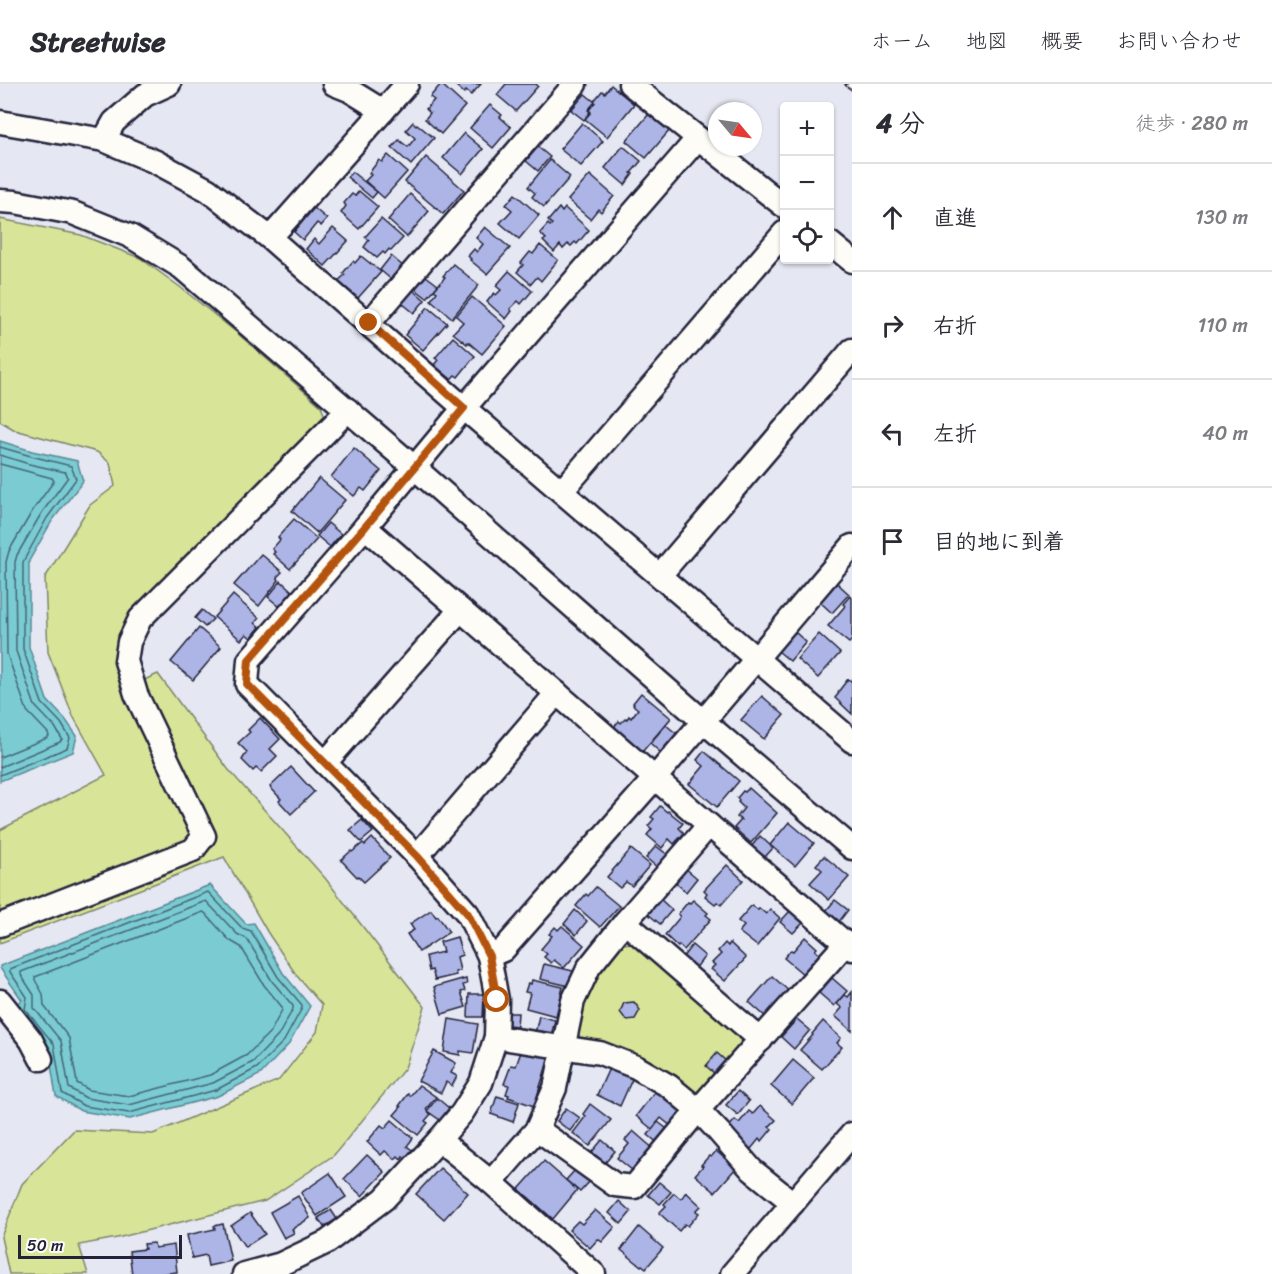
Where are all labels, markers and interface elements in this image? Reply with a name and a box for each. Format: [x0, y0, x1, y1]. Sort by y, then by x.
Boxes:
text: Streetwise [30, 17, 166, 66]
text: ホーム [871, 22, 933, 60]
text: 地図 [966, 22, 1008, 60]
text: 概要 [1041, 22, 1083, 60]
text: お問い合わせ [1116, 22, 1242, 60]
text: 4 分 [876, 100, 925, 146]
north arrow [708, 102, 762, 156]
map controls [780, 102, 834, 264]
button: + [780, 102, 834, 156]
text: 徒歩 · 280 m [1135, 106, 1248, 141]
button: − [780, 156, 834, 210]
text: 直進 [933, 198, 977, 237]
text: 130 m [1195, 200, 1248, 235]
icon: ahead [876, 201, 909, 234]
button: locate [780, 210, 834, 264]
text: 右折 [933, 306, 977, 345]
text: 110 m [1198, 308, 1248, 343]
route end [355, 309, 381, 335]
icon: right [876, 309, 909, 342]
text: 左折 [933, 414, 977, 453]
text: 40 m [1202, 416, 1248, 451]
icon: left [876, 417, 909, 450]
text: 目的地に到着 [933, 522, 1065, 561]
icon: arrive [876, 525, 909, 558]
route start [483, 986, 509, 1012]
text: 50 m [27, 1231, 63, 1260]
scale bar [18, 1232, 182, 1260]

